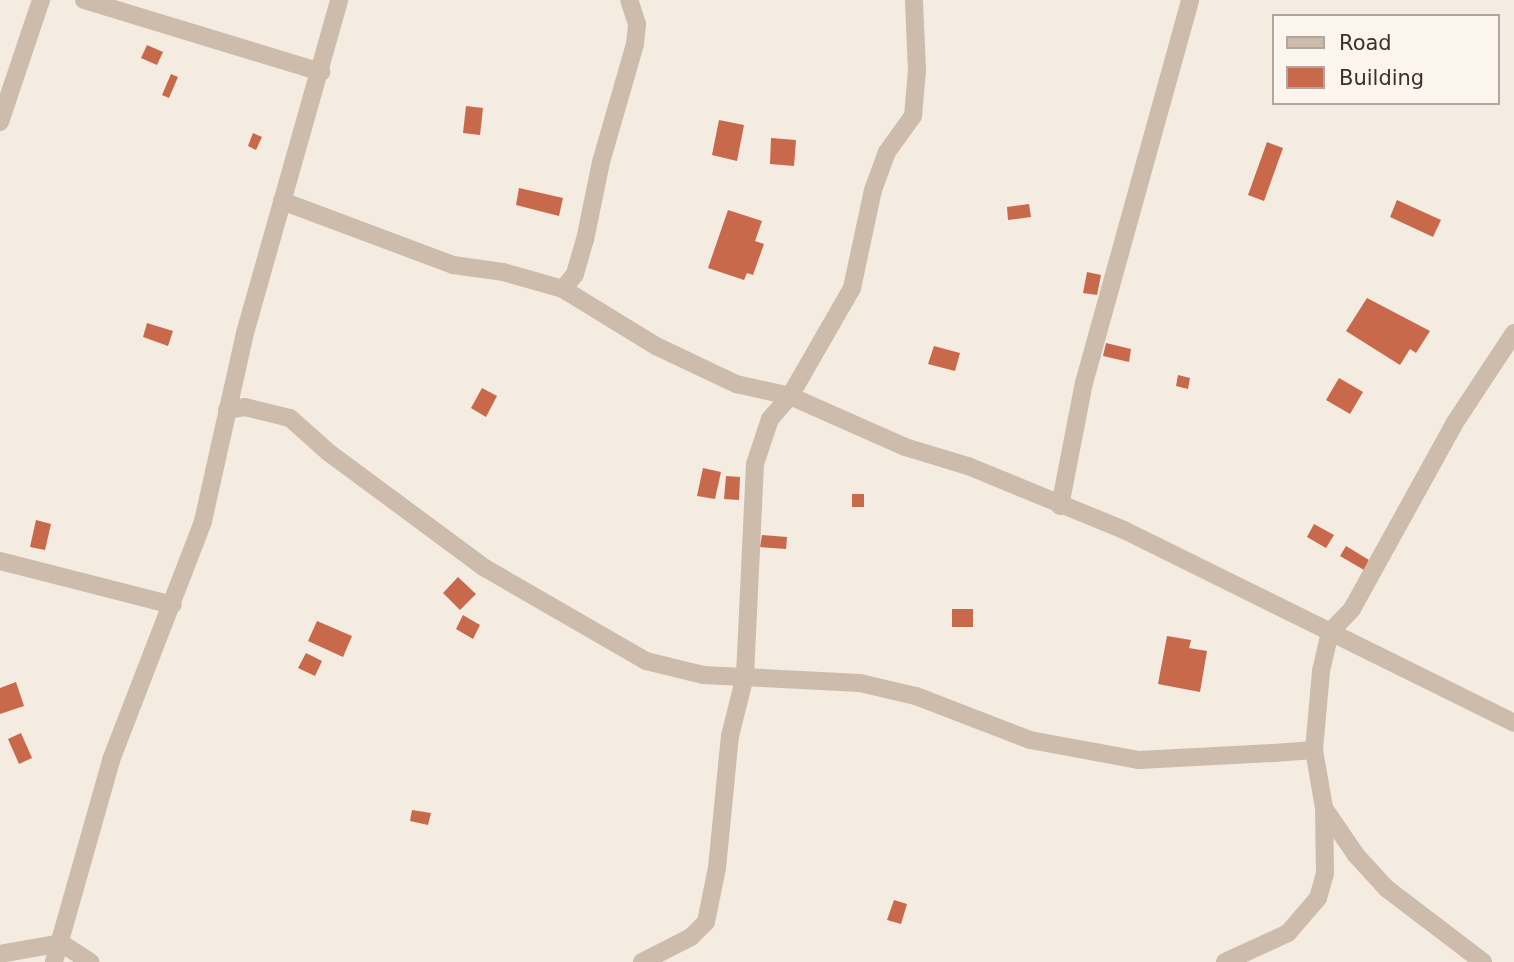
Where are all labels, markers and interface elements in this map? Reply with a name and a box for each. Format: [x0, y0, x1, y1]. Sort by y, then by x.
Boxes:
legend [1272, 14, 1500, 105]
text: Road [1339, 31, 1392, 55]
text: Building [1339, 66, 1424, 90]

